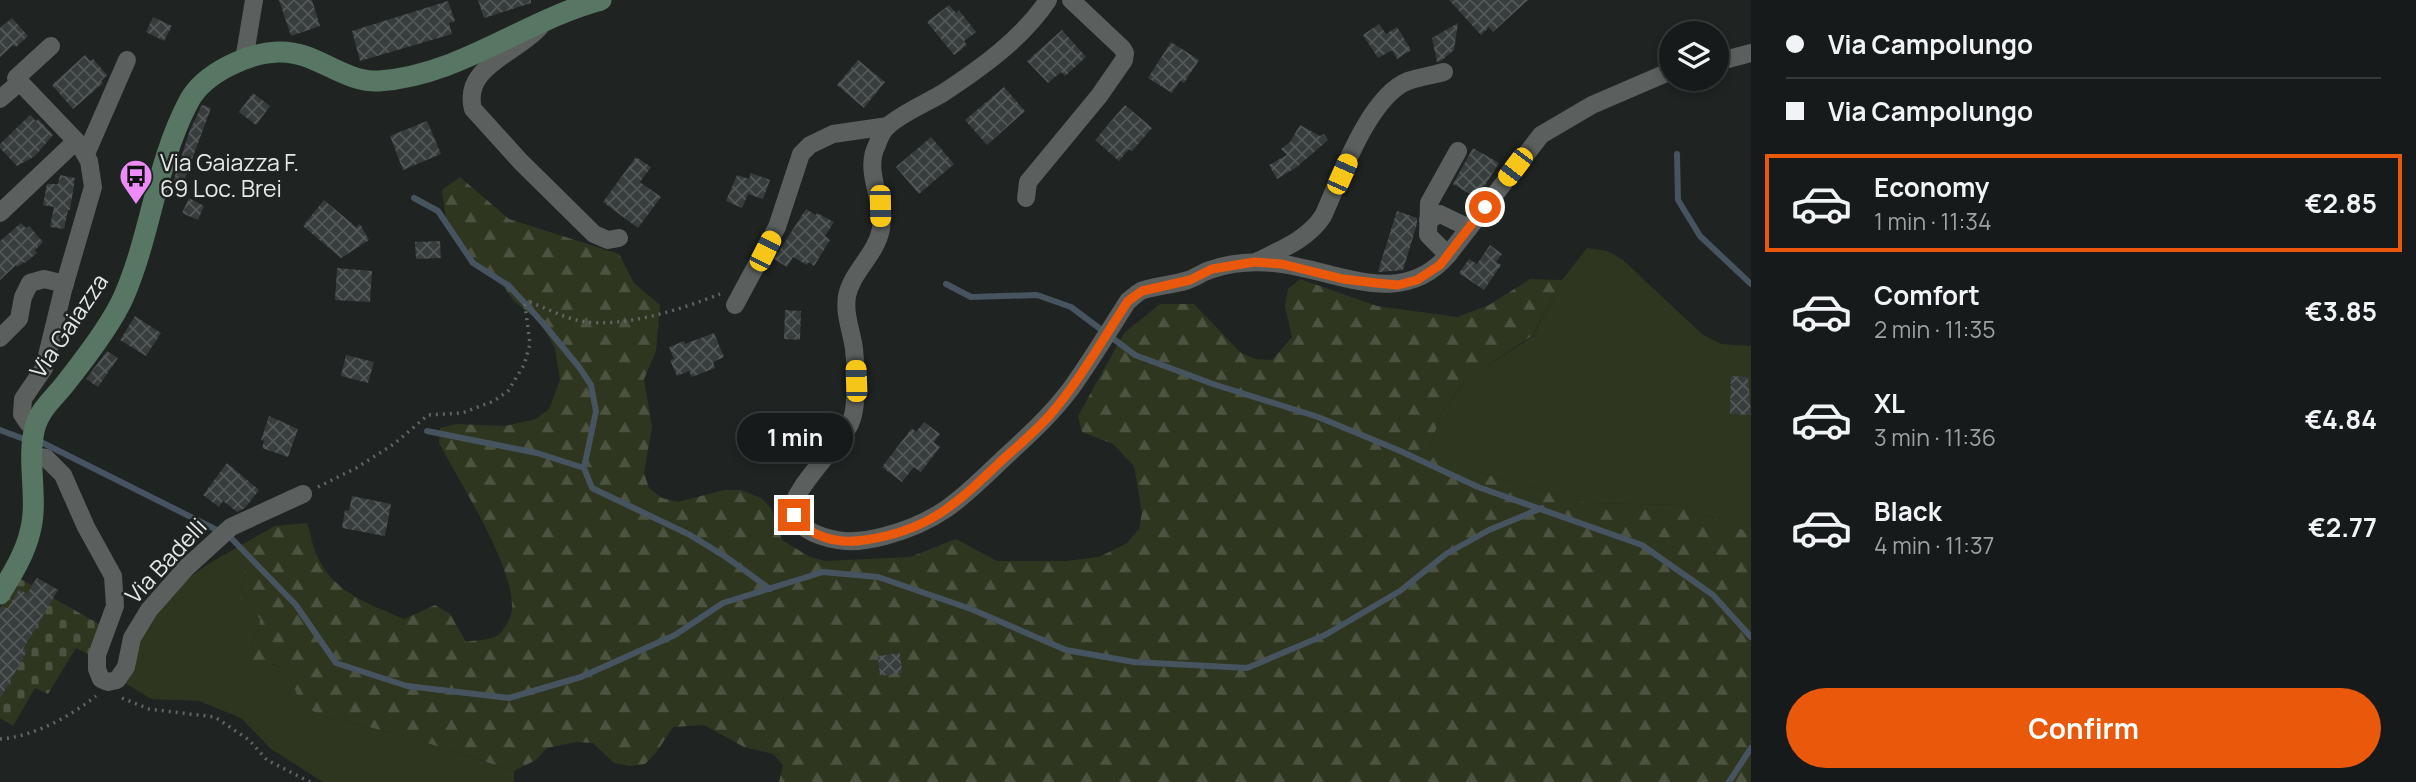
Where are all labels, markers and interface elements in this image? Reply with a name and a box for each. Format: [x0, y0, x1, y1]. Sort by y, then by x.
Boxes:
map controls [1659, 21, 1729, 91]
button: layers [1659, 21, 1729, 91]
text: Via Campolungo [1828, 26, 2033, 62]
text: Via Campolungo [1828, 93, 2033, 129]
car [1494, 144, 1537, 190]
place label: Via Gaiazza F. 69 Loc. Brei [160, 146, 299, 204]
car [1324, 151, 1361, 197]
bus stop icon: Via Gaiazza F. 69 Loc. Brei [117, 157, 155, 206]
text: Economy [1874, 169, 1989, 205]
icon: car [1790, 172, 1853, 235]
car [870, 185, 891, 227]
text: €2.85 [2305, 185, 2377, 221]
route start [1469, 191, 1501, 223]
text: 1 min · 11:34 [1874, 205, 1992, 237]
car [747, 228, 784, 274]
street label: Via Gaiazza [21, 267, 115, 384]
text: Comfort [1874, 277, 1980, 313]
icon: car [1790, 280, 1853, 343]
text: €3.85 [2305, 293, 2377, 329]
text: 2 min · 11:35 [1874, 313, 1995, 345]
car [845, 360, 868, 402]
text: XL [1874, 385, 1905, 421]
icon: car [1790, 388, 1853, 451]
text: €4.84 [2305, 401, 2377, 437]
callout: 1 min [736, 414, 852, 462]
text: 1 min [767, 421, 823, 453]
text: 3 min · 11:36 [1874, 421, 1996, 453]
text: Black [1874, 493, 1942, 529]
icon: car [1790, 496, 1853, 559]
route end [778, 499, 810, 531]
text: €2.77 [2308, 509, 2377, 545]
street label: Via Badelli [117, 511, 213, 610]
text: 4 min · 11:37 [1874, 529, 1994, 561]
button: Confirm [1786, 688, 2381, 768]

